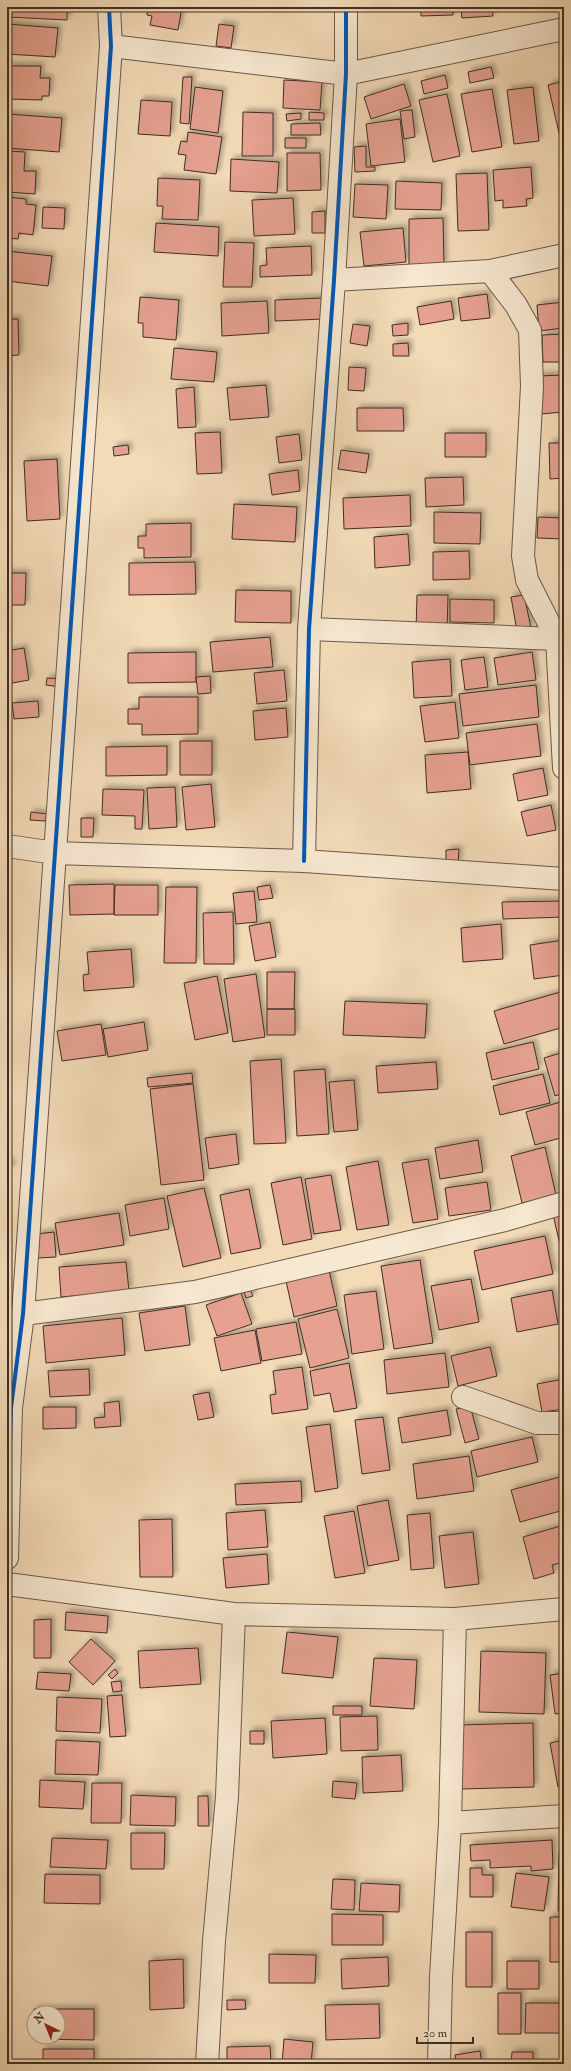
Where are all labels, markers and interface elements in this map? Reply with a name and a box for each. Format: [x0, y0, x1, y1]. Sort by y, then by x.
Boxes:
north arrow [26, 2005, 66, 2045]
text: N [31, 2009, 48, 2027]
scale bar [417, 2019, 473, 2045]
text: 20 m [423, 2026, 448, 2041]

